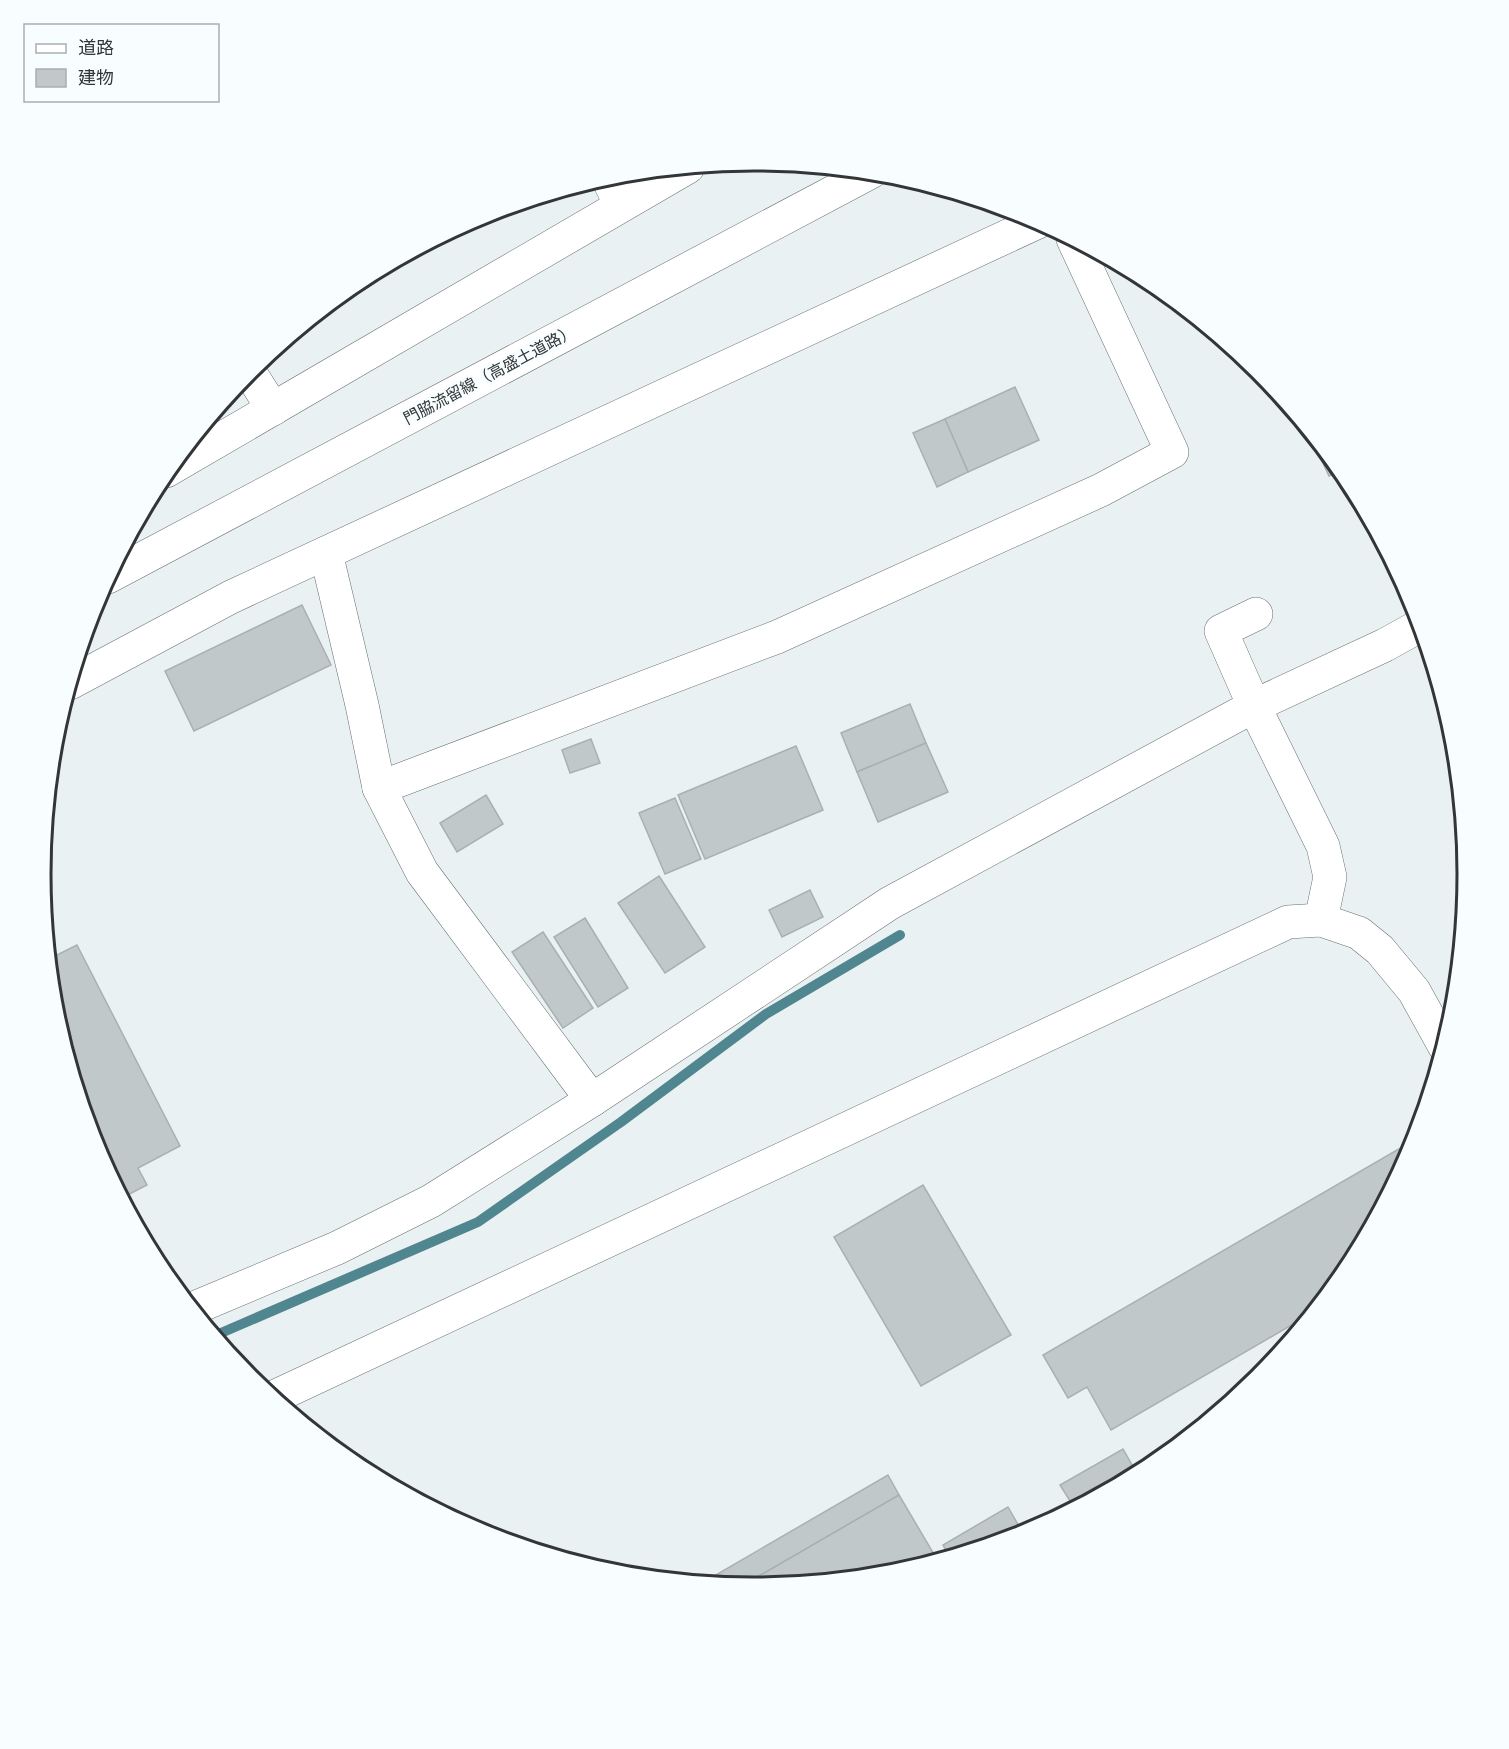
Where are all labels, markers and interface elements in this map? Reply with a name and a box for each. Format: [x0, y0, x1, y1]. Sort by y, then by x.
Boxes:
legend [24, 24, 219, 102]
text: 道路 [78, 36, 114, 58]
text: 建物 [78, 66, 114, 88]
street label: 門脇流留線（高盛土道路） [400, 321, 578, 427]

